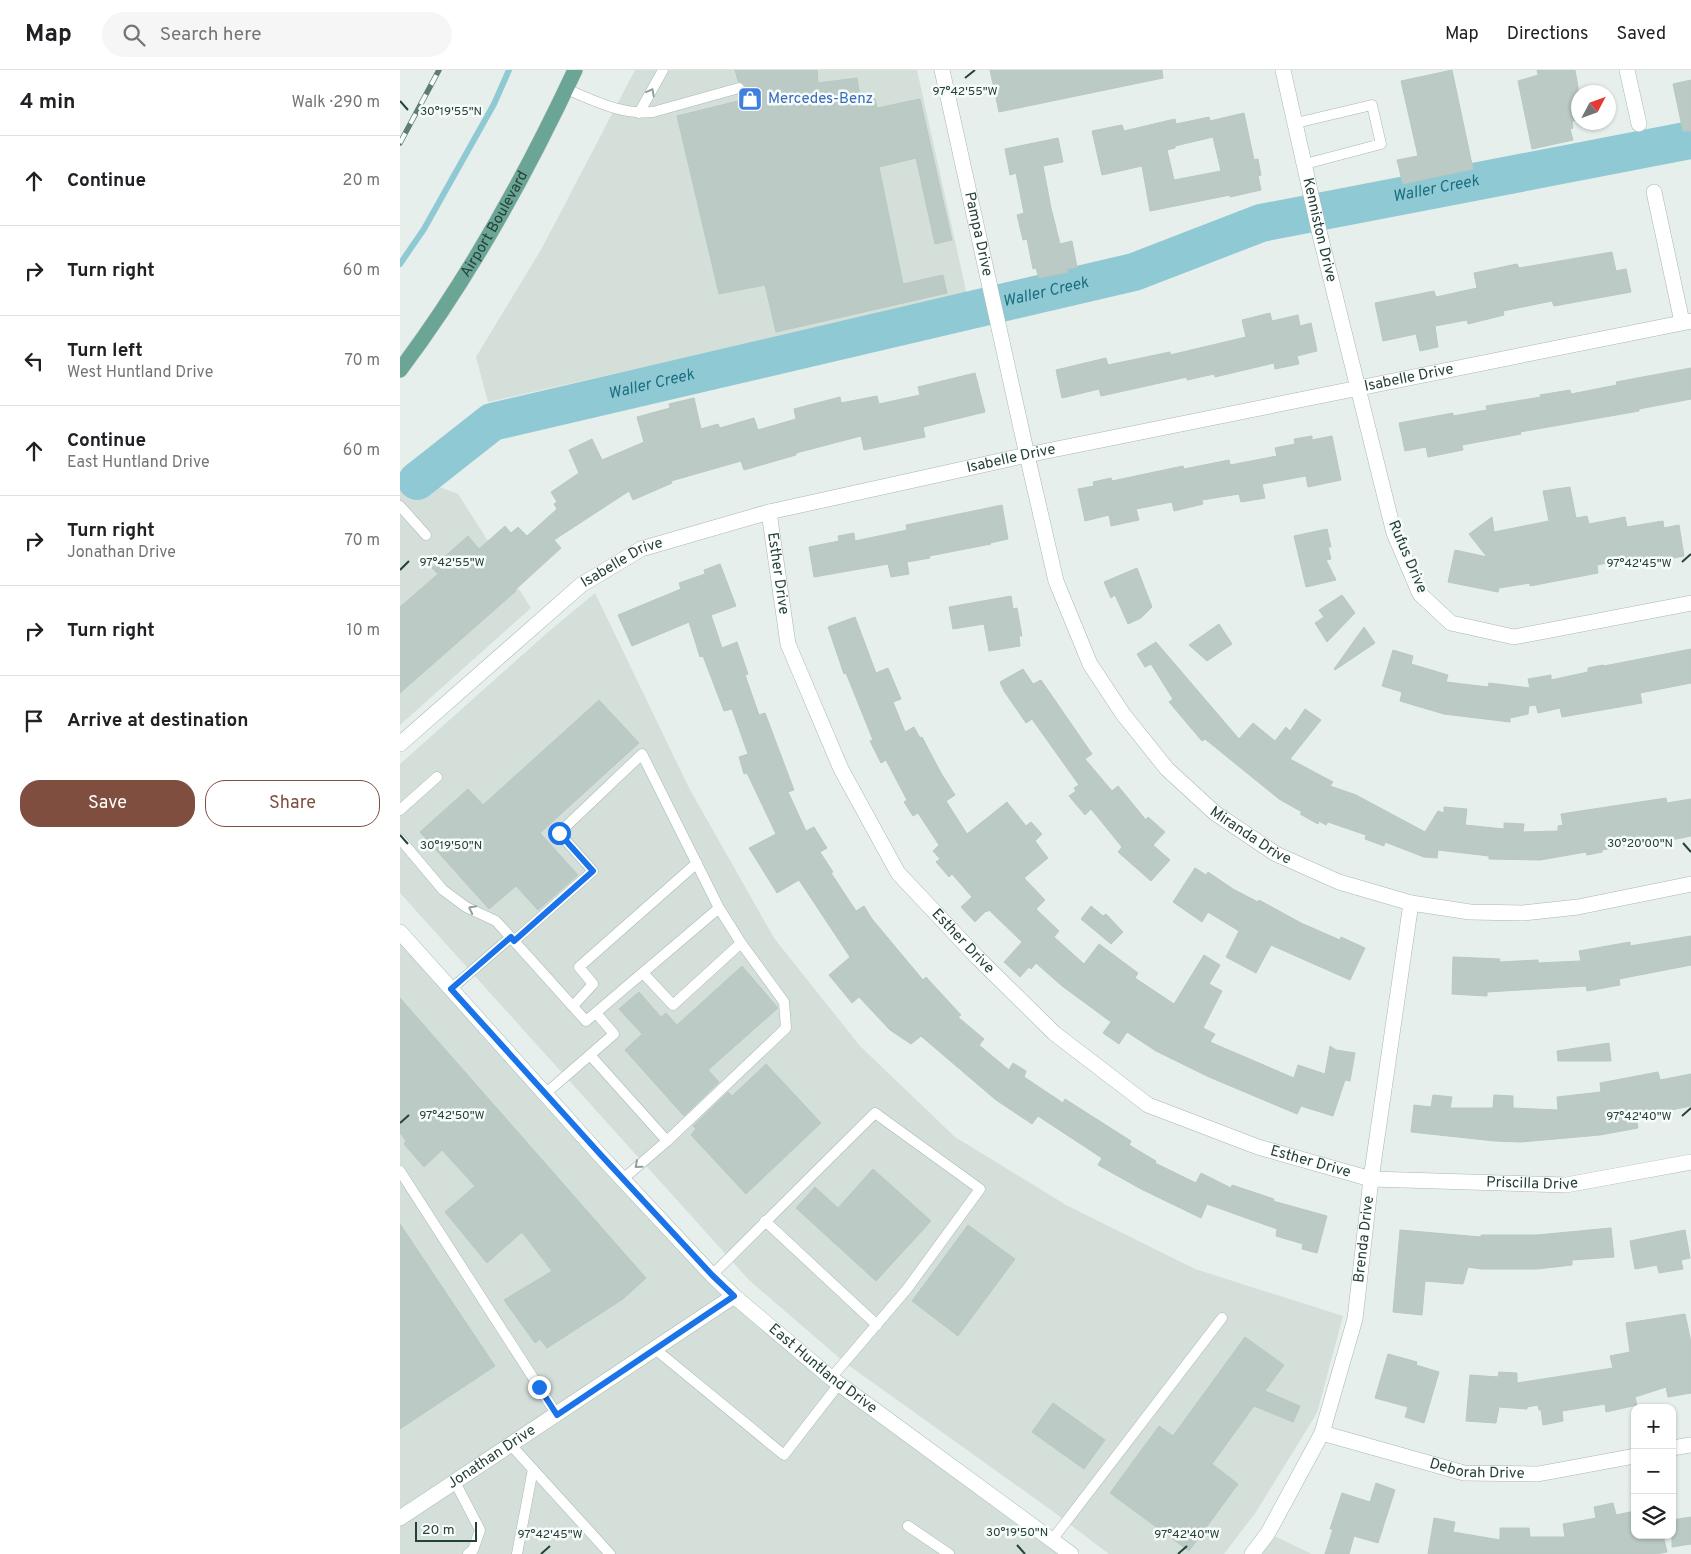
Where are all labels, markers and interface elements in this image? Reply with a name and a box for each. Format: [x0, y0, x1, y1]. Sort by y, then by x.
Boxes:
search box [102, 12, 452, 57]
text: Map [25, 20, 72, 50]
icon: search [120, 21, 148, 49]
text: Search here [160, 23, 261, 47]
text: Map [1445, 23, 1479, 46]
text: Directions [1507, 23, 1589, 46]
text: Saved [1617, 23, 1666, 46]
text: 97°42'55"W [932, 84, 998, 100]
north arrow [1571, 85, 1616, 130]
shop icon: Mercedes-Benz [737, 86, 763, 112]
one-way arrow [645, 88, 655, 97]
text: 4 min [20, 89, 76, 116]
place label: Mercedes-Benz [768, 90, 873, 109]
text: Walk · 290 m [292, 93, 380, 113]
text: 30°19'55"N [420, 104, 482, 120]
icon: ahead [20, 167, 48, 195]
street label: Airport Boulevard [456, 168, 533, 281]
text: Continue [67, 169, 146, 193]
text: 20 m [343, 171, 380, 191]
water label: Waller Creek [1391, 171, 1482, 207]
street label: Kenniston Drive [1298, 176, 1341, 284]
street label: Pampa Drive [960, 190, 997, 278]
icon: right [20, 257, 48, 285]
text: Turn right [67, 259, 155, 283]
text: 60 m [343, 261, 380, 281]
water label: Waller Creek [1001, 273, 1091, 312]
text: Turn left [67, 339, 143, 363]
icon: left [20, 347, 48, 375]
text: 70 m [345, 351, 380, 371]
street label: Isabelle Drive [1363, 360, 1455, 396]
text: West Huntland Drive [67, 363, 213, 383]
water label: Waller Creek [606, 365, 697, 404]
text: Continue [67, 429, 146, 453]
icon: ahead [20, 437, 48, 465]
street label: Isabelle Drive [965, 440, 1057, 478]
text: 60 m [343, 441, 380, 461]
text: East Huntland Drive [67, 453, 210, 473]
street label: Rufus Drive [1383, 518, 1431, 596]
text: Turn right [67, 519, 155, 543]
icon: right [20, 527, 48, 555]
text: 70 m [345, 531, 380, 551]
street label: Esther Drive [763, 531, 793, 616]
street label: Isabelle Drive [578, 534, 665, 592]
text: Jonathan Drive [67, 543, 176, 563]
text: 97°42'55"W [419, 555, 485, 571]
text: 97°42'45"W [1606, 556, 1672, 572]
icon: right [20, 617, 48, 645]
text: Turn right [67, 619, 155, 643]
text: 10 m [346, 621, 380, 641]
icon: arrive [20, 707, 48, 735]
text: Arrive at destination [67, 709, 248, 733]
button: Save [20, 780, 195, 827]
button: Share [205, 780, 380, 827]
street label: Miranda Drive [1206, 803, 1294, 869]
route start [548, 822, 571, 845]
text: 30°20'00"N [1607, 836, 1673, 852]
text: 30°19'50"N [420, 838, 482, 854]
one-way arrow [468, 905, 477, 915]
street label: Esther Drive [927, 905, 998, 978]
text: 97°42'50"W [419, 1108, 485, 1124]
text: 97°42'40"W [1606, 1109, 1672, 1125]
street label: Esther Drive [1268, 1141, 1353, 1182]
one-way arrow [635, 1160, 644, 1169]
street label: Priscilla Drive [1486, 1173, 1580, 1195]
street label: Brenda Drive [1350, 1195, 1379, 1284]
street label: East Huntland Drive [765, 1320, 881, 1418]
route end [528, 1376, 551, 1399]
map controls [1631, 1404, 1676, 1539]
button: + [1631, 1404, 1676, 1449]
street label: Jonathan Drive [444, 1421, 539, 1493]
button: − [1631, 1449, 1676, 1494]
street label: Deborah Drive [1427, 1454, 1525, 1483]
button: layers [1631, 1494, 1676, 1539]
scale bar [415, 1519, 478, 1542]
text: 20 m [422, 1522, 455, 1539]
text: 30°19'50"N [986, 1525, 1048, 1541]
text: 97°42'45"W [517, 1527, 583, 1543]
text: 97°42'40"W [1154, 1527, 1220, 1543]

